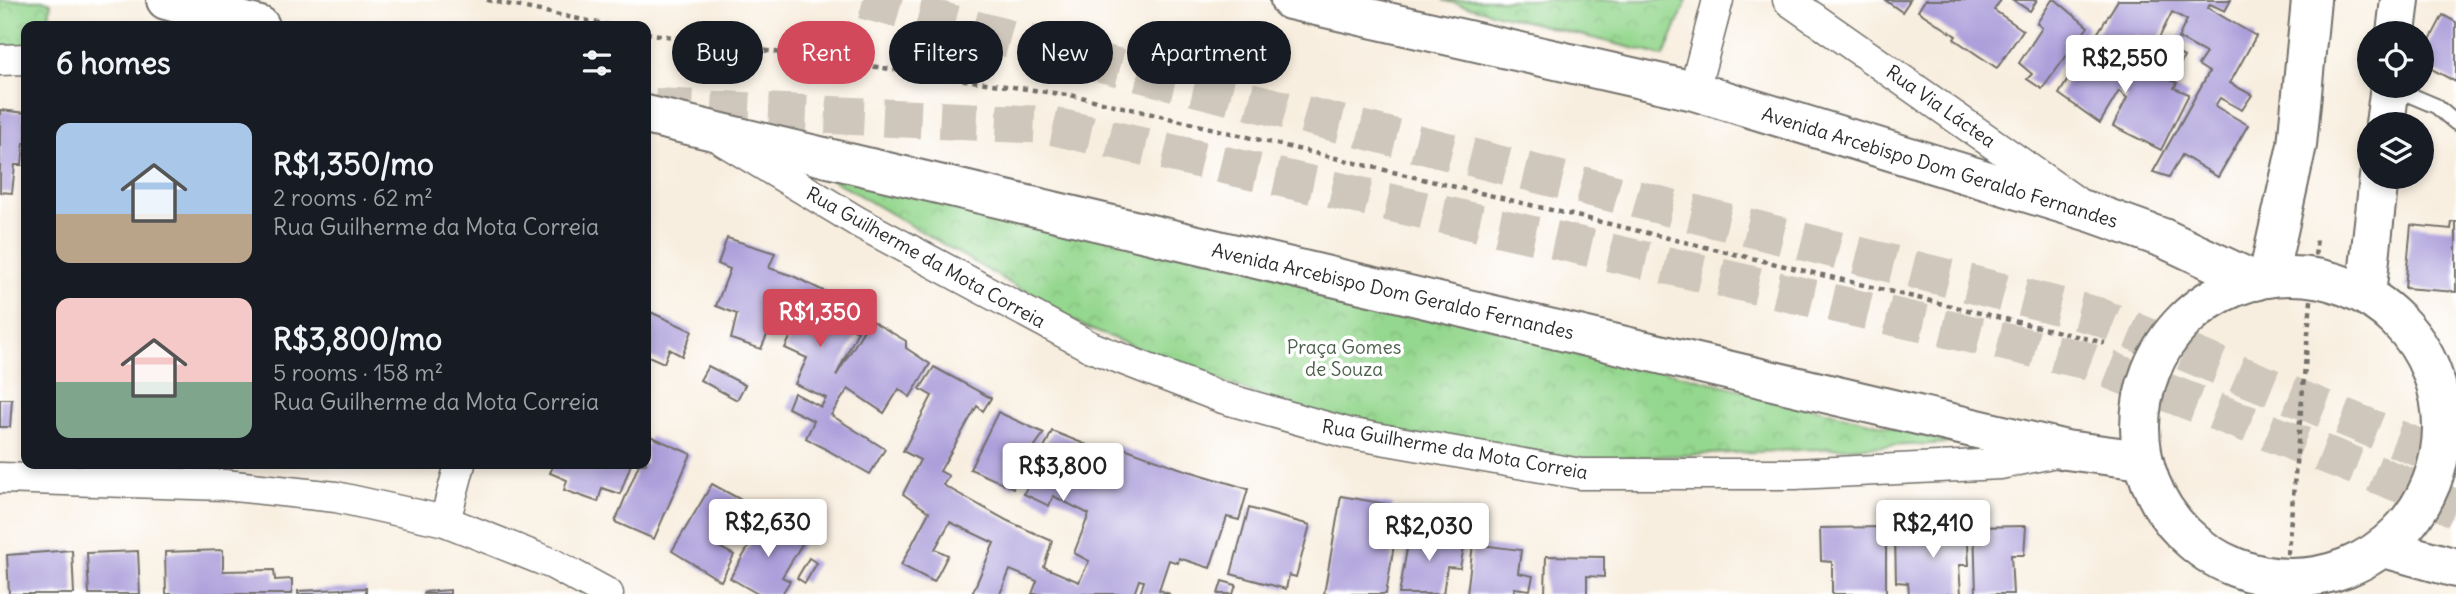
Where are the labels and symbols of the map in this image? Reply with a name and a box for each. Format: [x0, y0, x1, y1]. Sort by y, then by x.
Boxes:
pin: R$2,550 [2060, 36, 2190, 95]
street label: Rua Via Láctea [1882, 60, 2000, 153]
street label: Avenida Arcebispo Dom Geraldo Fernandes [1759, 101, 2121, 233]
street label: Rua Guilherme da Mota Correia [802, 181, 1050, 333]
street label: Avenida Arcebispo Dom Geraldo Fernandes [1210, 238, 1576, 344]
pin: R$1,350 [755, 290, 885, 349]
park label: Praça Gomes de Souza [1287, 335, 1401, 381]
street label: Rua Guilherme da Mota Correia [1320, 414, 1590, 484]
pin: R$3,800 [998, 444, 1128, 503]
pin: R$2,630 [703, 500, 833, 559]
pin: R$2,410 [1868, 500, 1998, 560]
pin: R$2,030 [1364, 504, 1494, 563]

